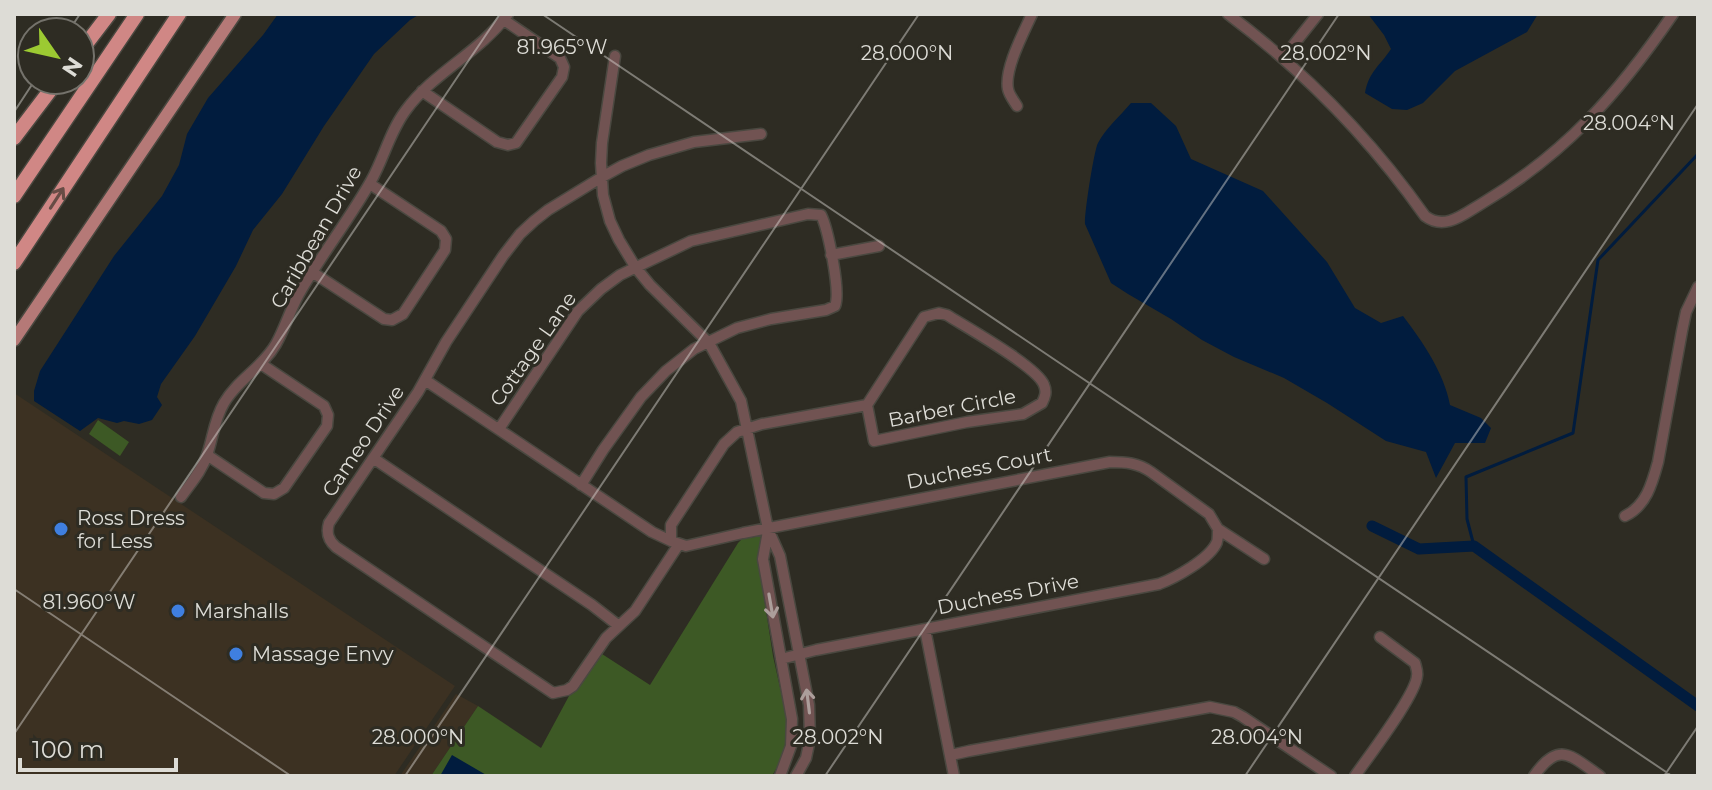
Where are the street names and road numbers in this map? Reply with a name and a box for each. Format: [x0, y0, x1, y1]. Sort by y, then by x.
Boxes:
street label: Caribbean Drive [265, 161, 367, 313]
street label: Cottage Lane [485, 287, 581, 411]
street label: Cameo Drive [317, 381, 409, 501]
street label: Barber Circle [886, 384, 1018, 432]
street label: Duchess Court [904, 442, 1054, 494]
street label: Duchess Drive [935, 569, 1081, 619]

